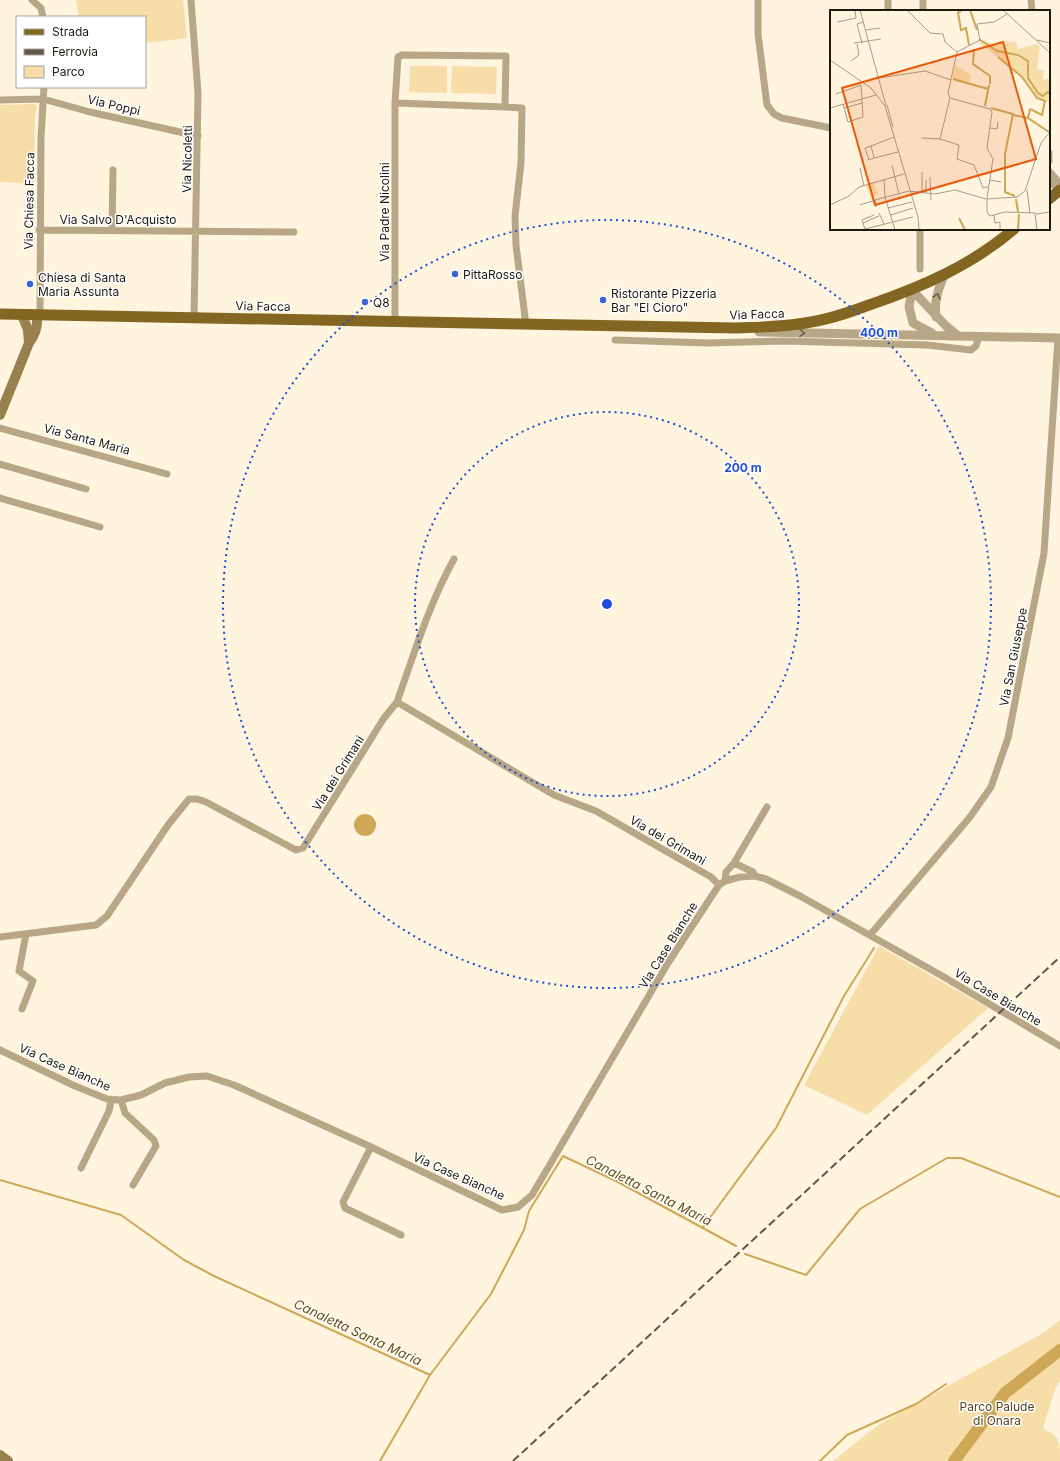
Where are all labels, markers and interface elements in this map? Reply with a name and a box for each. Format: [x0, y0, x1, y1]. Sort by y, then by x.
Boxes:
inset map [830, 10, 1050, 230]
legend [16, 16, 146, 88]
text: Strada [52, 24, 89, 39]
text: Ferrovia [52, 44, 98, 59]
text: Parco [52, 64, 85, 79]
street label: Via Poppi [86, 92, 142, 118]
street label: Via Nicoletti [179, 125, 195, 193]
street label: Via Chiesa Facca [21, 152, 37, 250]
street label: Via Padre Nicolini [377, 162, 392, 262]
street label: Via Salvo D'Acquisto [60, 212, 176, 227]
place label: PittaRosso [463, 267, 523, 282]
marker: PittaRosso [450, 269, 460, 279]
place label: Chiesa di Santa Maria Assunta [38, 270, 126, 299]
marker: Chiesa di Santa Maria Assunta [25, 279, 35, 289]
place label: Ristorante Pizzeria Bar "El Cioro" [611, 286, 717, 315]
one-way arrow [932, 292, 940, 299]
place label: Q8 [373, 295, 390, 310]
marker: Ristorante Pizzeria Bar "El Cioro" [598, 295, 608, 305]
marker: Q8 [360, 297, 370, 307]
street label: Via Facca [235, 298, 291, 314]
street label: Via Facca [729, 306, 785, 322]
text: 400 m [860, 325, 898, 340]
one-way arrow [799, 328, 805, 337]
street label: Via Santa Maria [42, 420, 132, 458]
text: 200 m [724, 460, 762, 475]
centre of rings [600, 597, 614, 611]
street label: Via San Giuseppe [996, 606, 1030, 708]
street label: Via dei Grimani [309, 733, 367, 813]
street label: Via dei Grimani [627, 812, 709, 868]
street label: Via Case Bianche [635, 899, 701, 991]
street label: Via Case Bianche [952, 965, 1044, 1029]
street label: Via Case Bianche [17, 1040, 113, 1094]
street label: Via Case Bianche [411, 1149, 507, 1203]
water label: Canaletta Santa Maria [583, 1151, 715, 1229]
water label: Canaletta Santa Maria [292, 1295, 424, 1369]
park label: Parco Palude di Onara [960, 1399, 1034, 1428]

